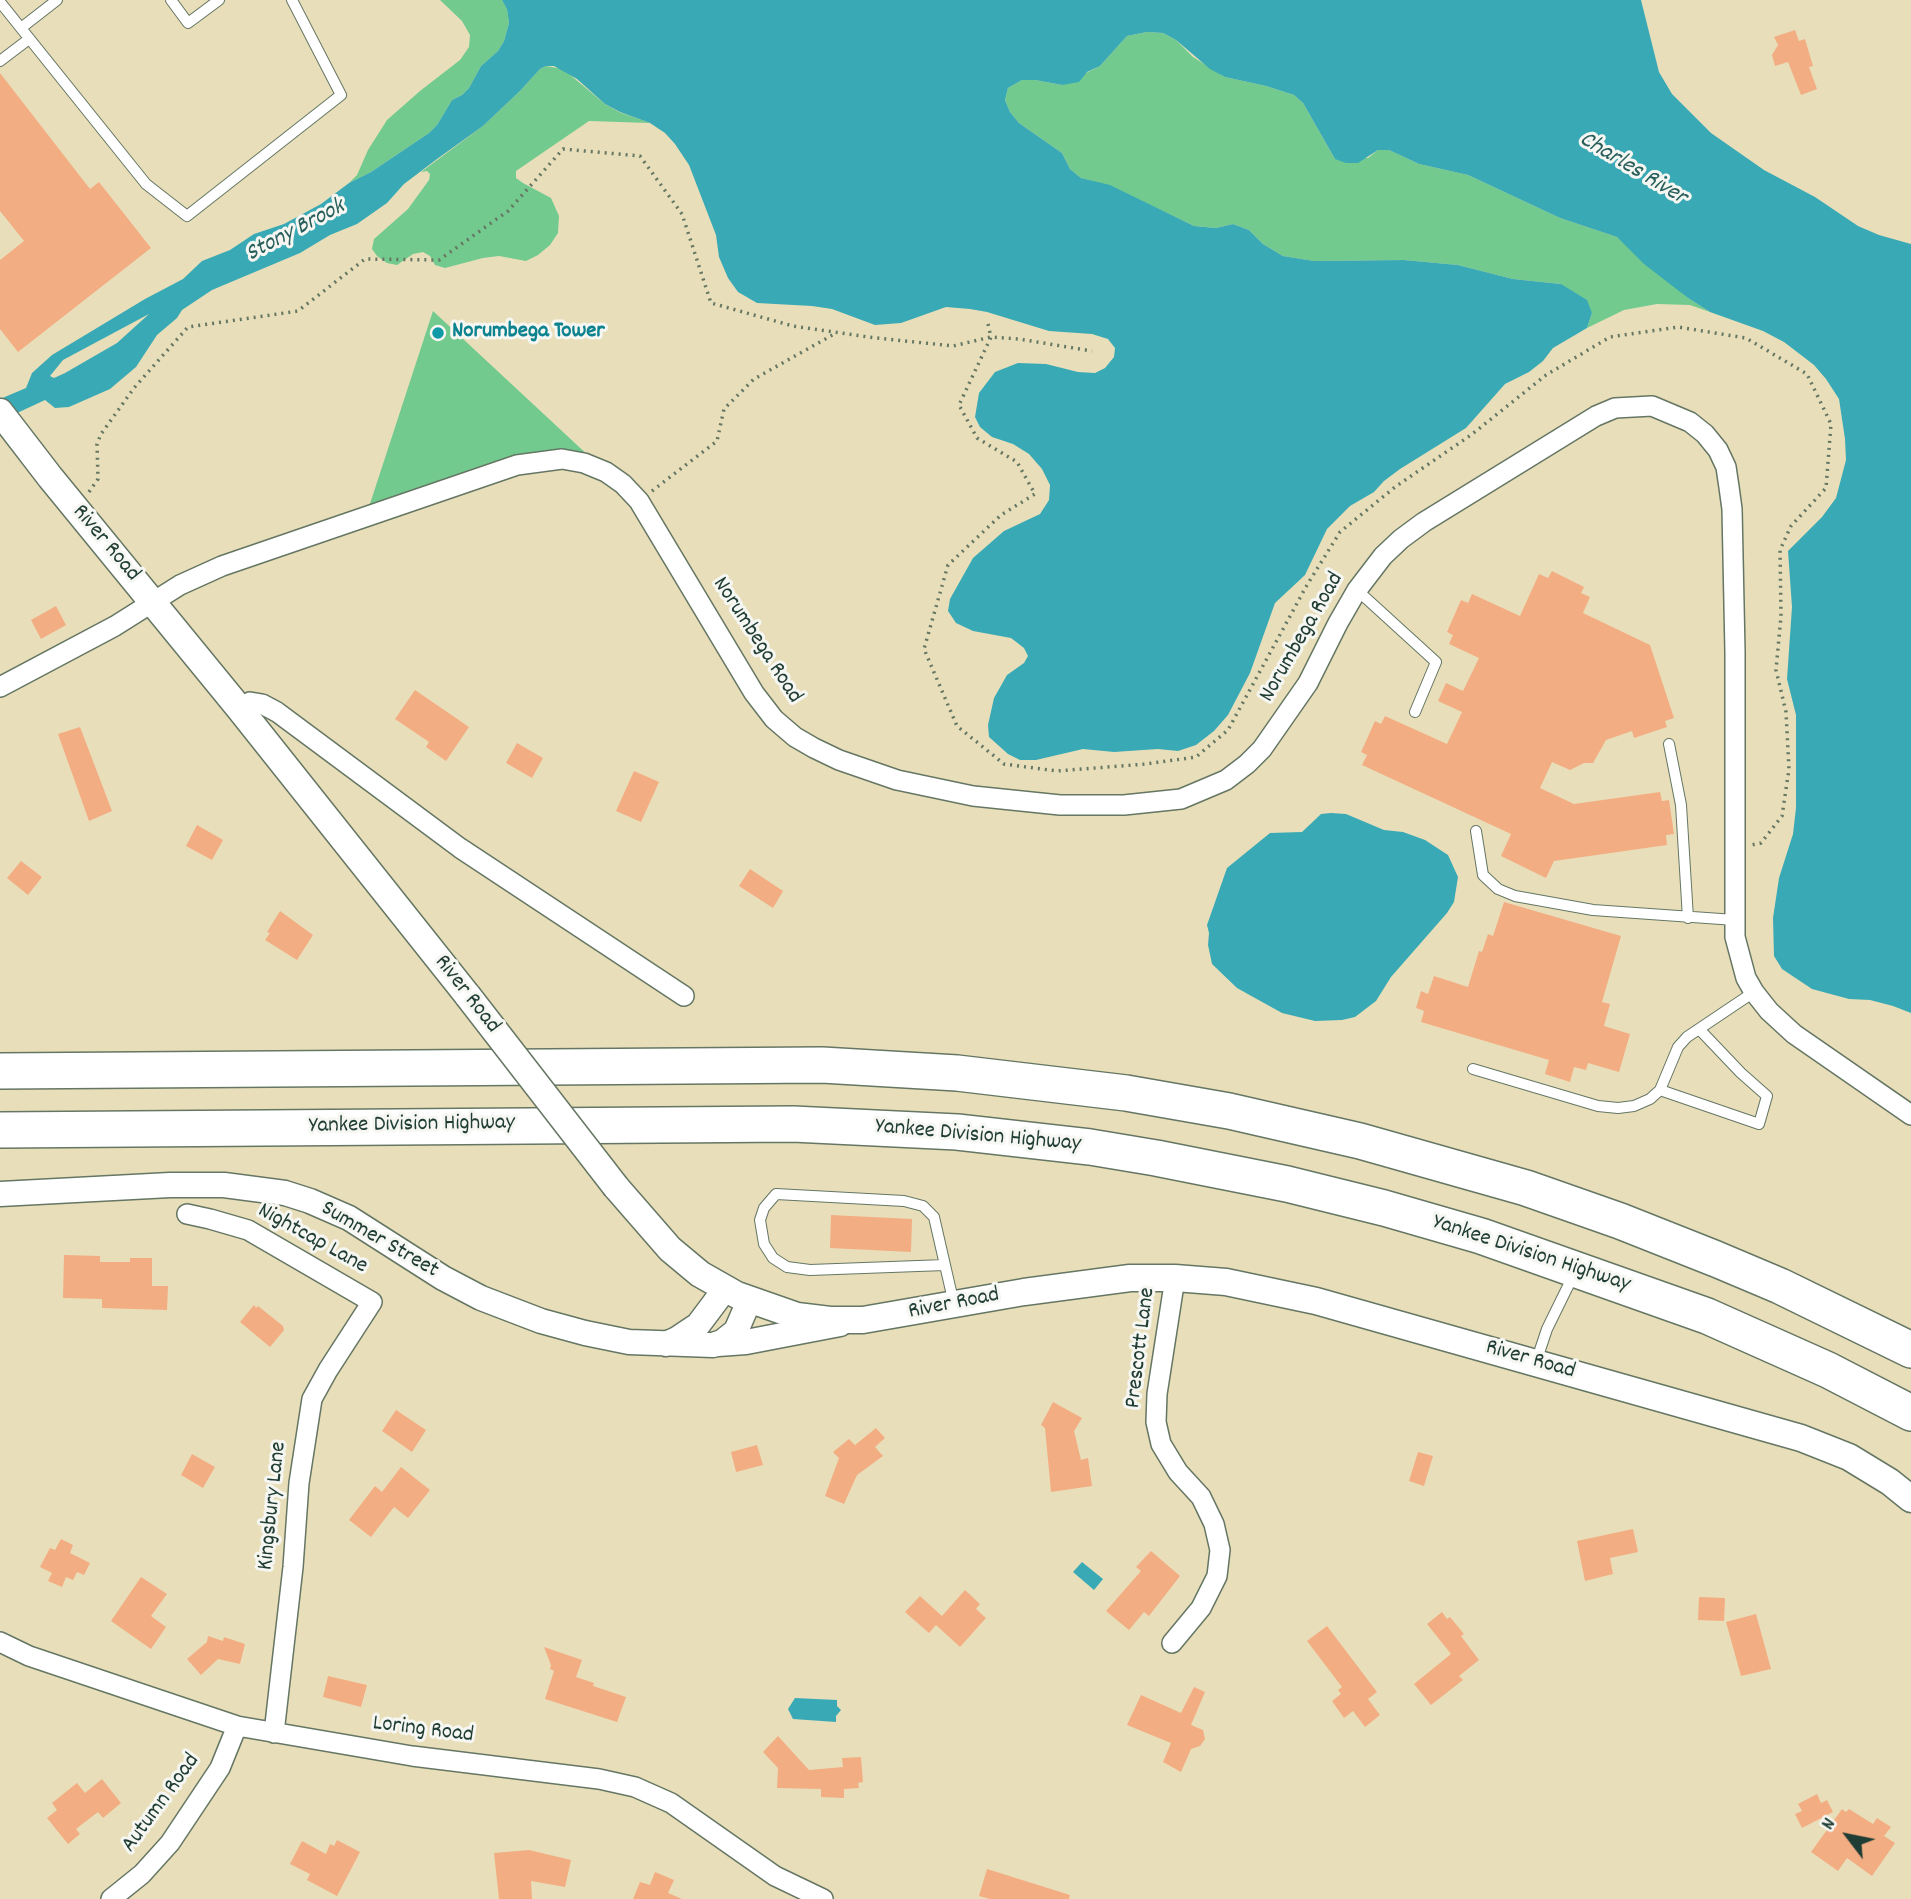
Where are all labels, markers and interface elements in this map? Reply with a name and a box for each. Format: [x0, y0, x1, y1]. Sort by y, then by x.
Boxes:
water label: Charles River [1573, 127, 1691, 213]
water label: Stony Brook [242, 194, 350, 270]
place label: Norumbega Tower [452, 319, 605, 347]
marker: Norumbega Tower [430, 325, 446, 341]
street label: River Road [65, 500, 145, 588]
street label: Norumbega Road [1255, 568, 1351, 708]
street label: Norumbega Road [705, 573, 807, 709]
street label: River Road [427, 950, 505, 1040]
street label: Yankee Division Highway [309, 1110, 515, 1142]
street label: Yankee Division Highway [874, 1114, 1082, 1160]
street label: Summer Street [315, 1196, 443, 1286]
street label: Nightcap Lane [252, 1198, 372, 1282]
street label: Yankee Division Highway [1429, 1210, 1633, 1300]
street label: River Road [906, 1283, 1002, 1327]
street label: Prescott Lane [1121, 1286, 1163, 1410]
street label: River Road [1482, 1335, 1578, 1387]
street label: Kingsbury Lane [254, 1440, 294, 1572]
street label: Loring Road [371, 1711, 475, 1751]
street label: Autumn Road [117, 1749, 207, 1859]
north arrow [1813, 1801, 1883, 1871]
text: N [1816, 1813, 1844, 1836]

